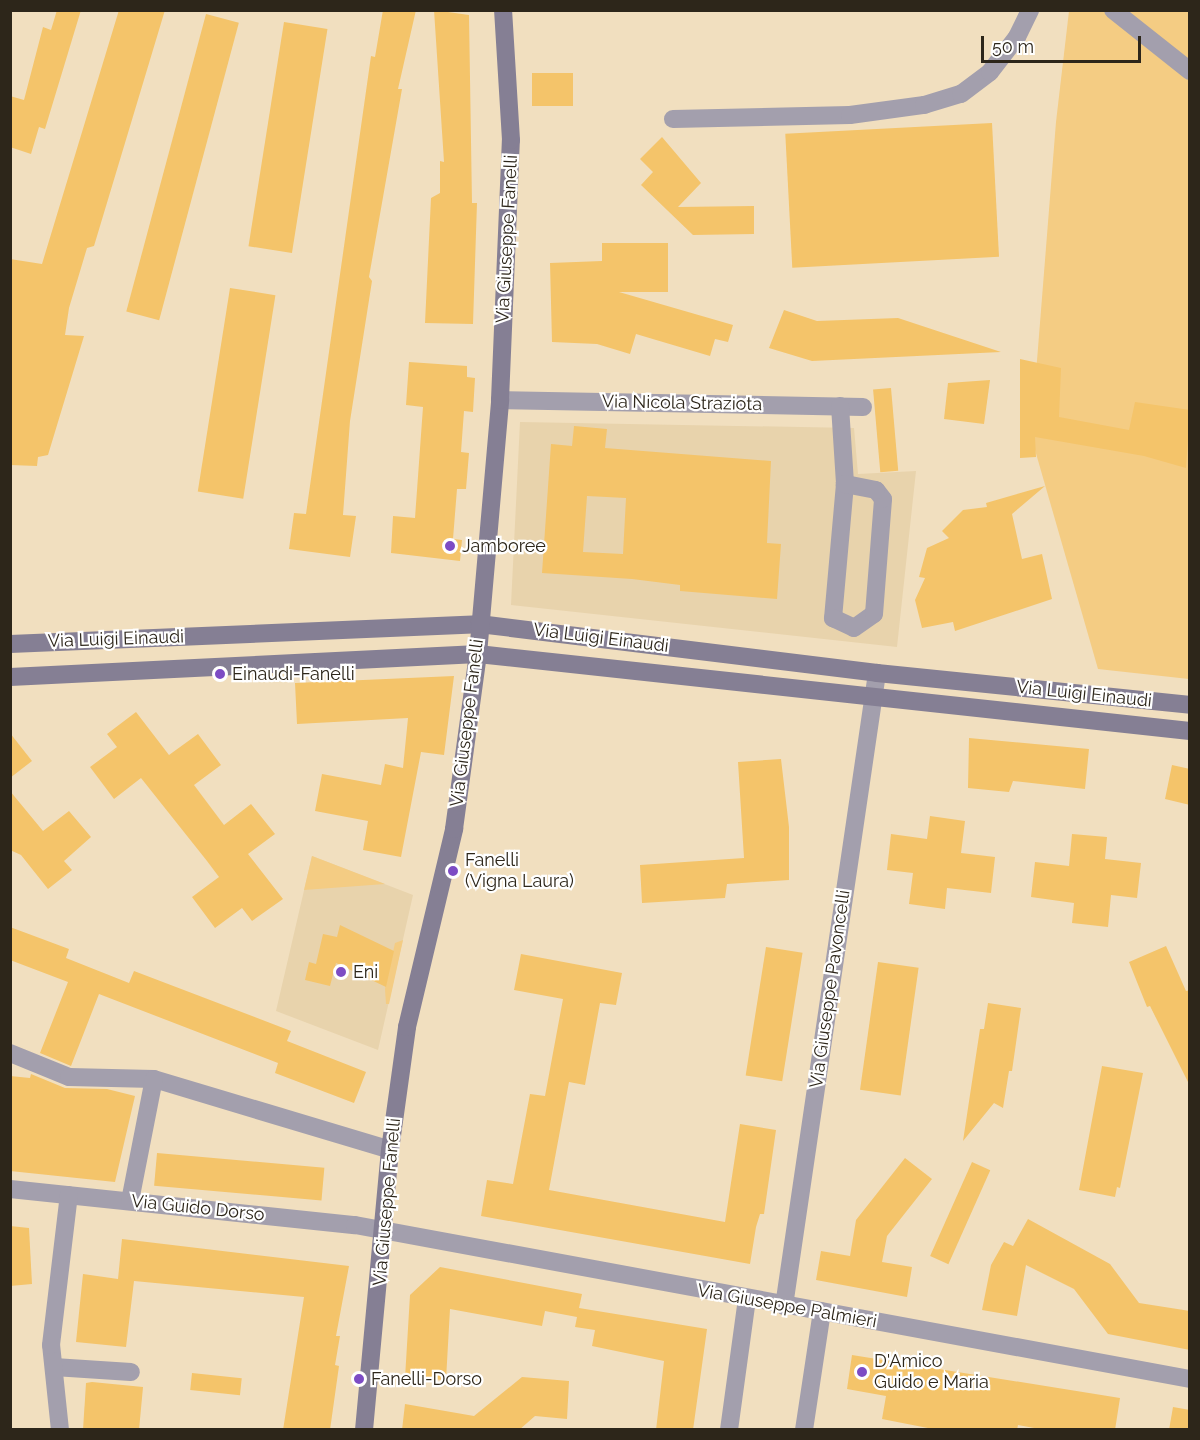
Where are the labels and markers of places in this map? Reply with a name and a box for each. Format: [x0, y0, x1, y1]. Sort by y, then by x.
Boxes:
place label: Jamboree [462, 535, 546, 557]
marker: Jamboree [443, 539, 457, 553]
place label: Einaudi-Fanelli [232, 663, 355, 685]
marker: Einaudi-Fanelli [213, 667, 227, 681]
place label: Fanelli (Vigna Laura) [465, 850, 574, 892]
marker: Fanelli (Vigna Laura) [446, 864, 460, 878]
place label: Eni [353, 961, 378, 983]
marker: Eni [334, 965, 348, 979]
place label: D'Amico Guido e Maria [874, 1351, 989, 1394]
marker: D'Amico Guido e Maria [855, 1365, 869, 1379]
place label: Fanelli-Dorso [371, 1368, 482, 1390]
marker: Fanelli-Dorso [352, 1372, 366, 1386]

